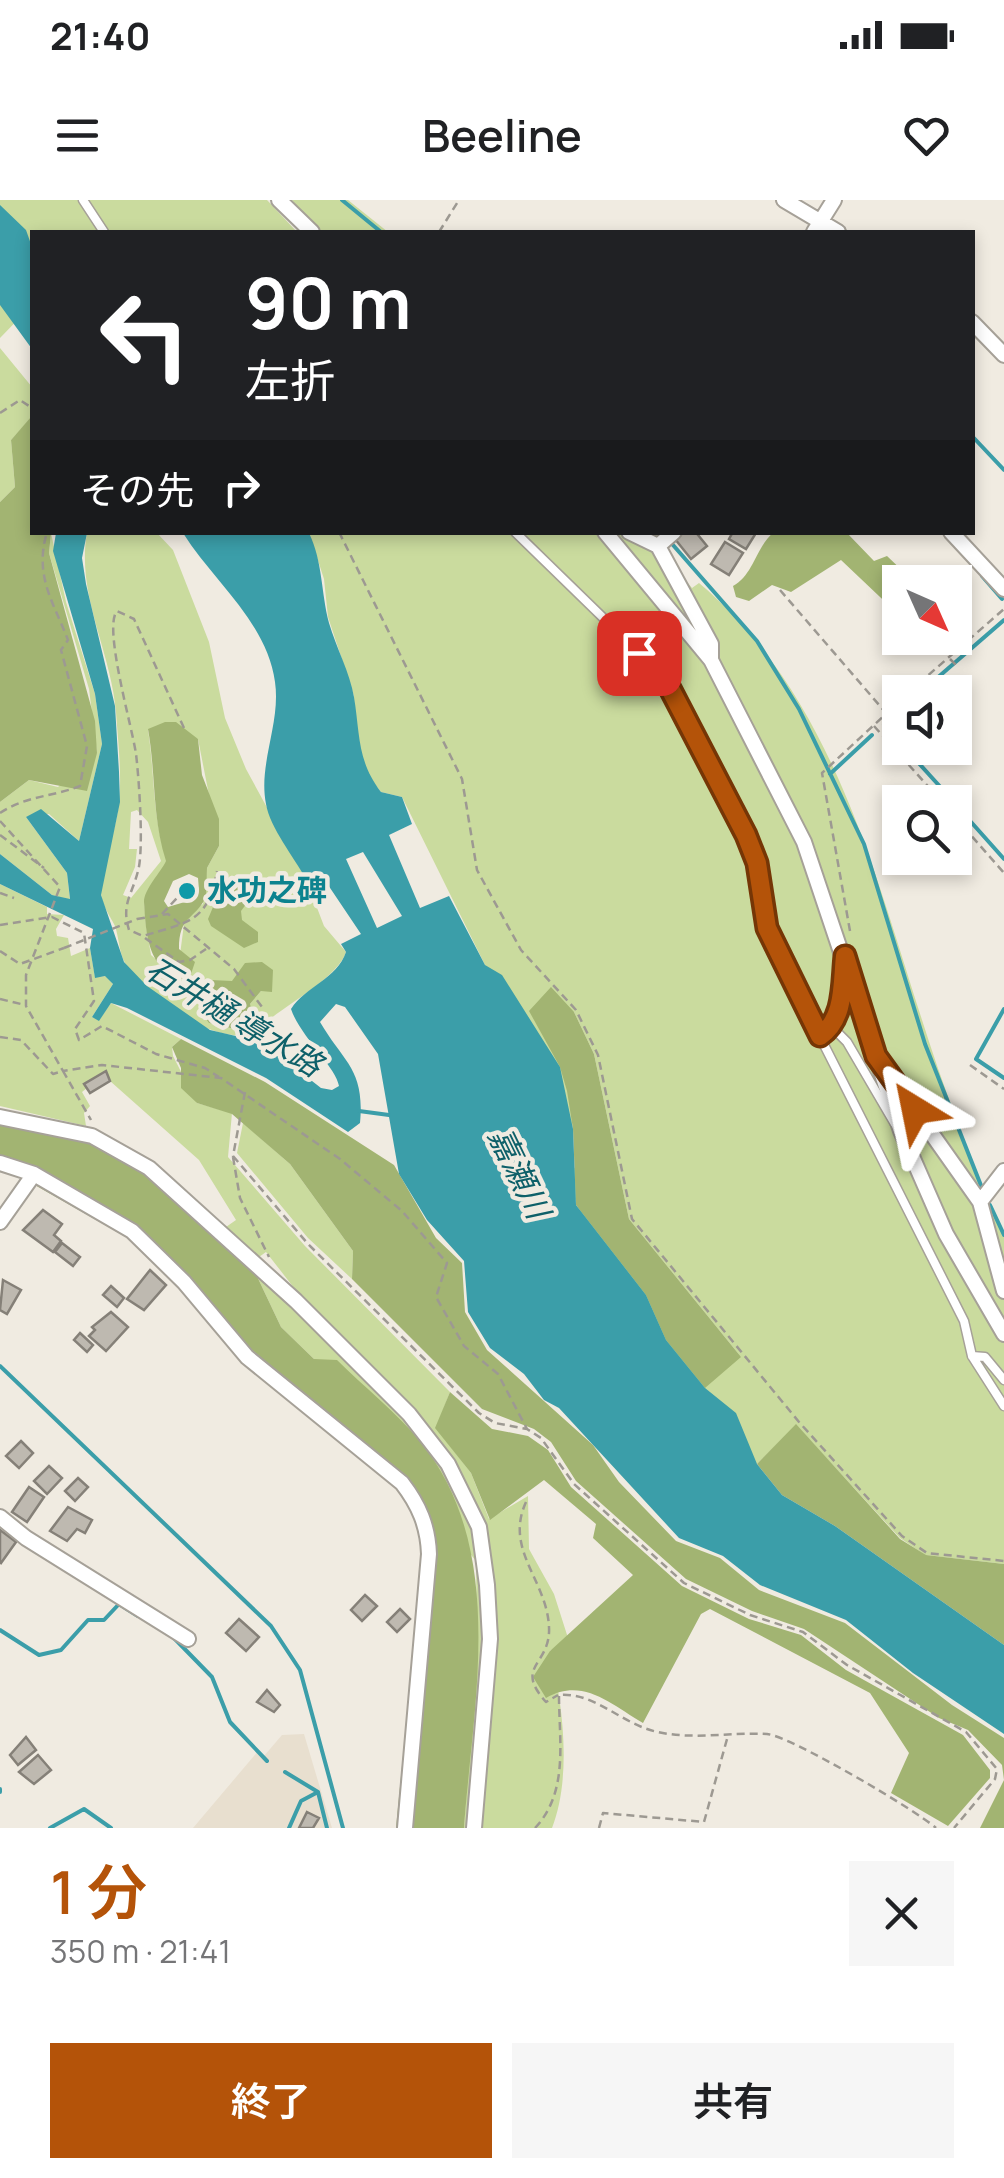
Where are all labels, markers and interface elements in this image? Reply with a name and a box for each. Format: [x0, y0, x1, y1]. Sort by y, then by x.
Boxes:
text: 21:40 [50, 9, 150, 61]
text: Beeline [422, 104, 582, 166]
icon: menu [50, 108, 105, 163]
icon: heart [899, 108, 954, 163]
text: 90 m [245, 254, 412, 350]
icon: left [80, 270, 210, 400]
text: 左折 [245, 349, 335, 411]
icon: right [214, 460, 269, 515]
text: その先 [80, 463, 194, 515]
north arrow [882, 565, 972, 655]
map controls [882, 565, 972, 875]
pin [597, 611, 682, 696]
icon: arrive [612, 626, 667, 681]
button: sound [882, 675, 972, 765]
button: search [882, 785, 972, 875]
place label: 水功之碑 [207, 869, 327, 910]
marker: 水功之碑 [176, 880, 198, 902]
water label: 石井樋 導水路 [138, 946, 333, 1088]
position arrow [863, 1058, 967, 1162]
water label: 嘉瀬川 [479, 1120, 562, 1228]
text: 1 分 [50, 1850, 147, 1932]
button: close [849, 1861, 954, 1966]
text: 350 m · 21:41 [50, 1929, 231, 1973]
button: 終了 [50, 2043, 492, 2158]
button: 共有 [512, 2043, 954, 2158]

